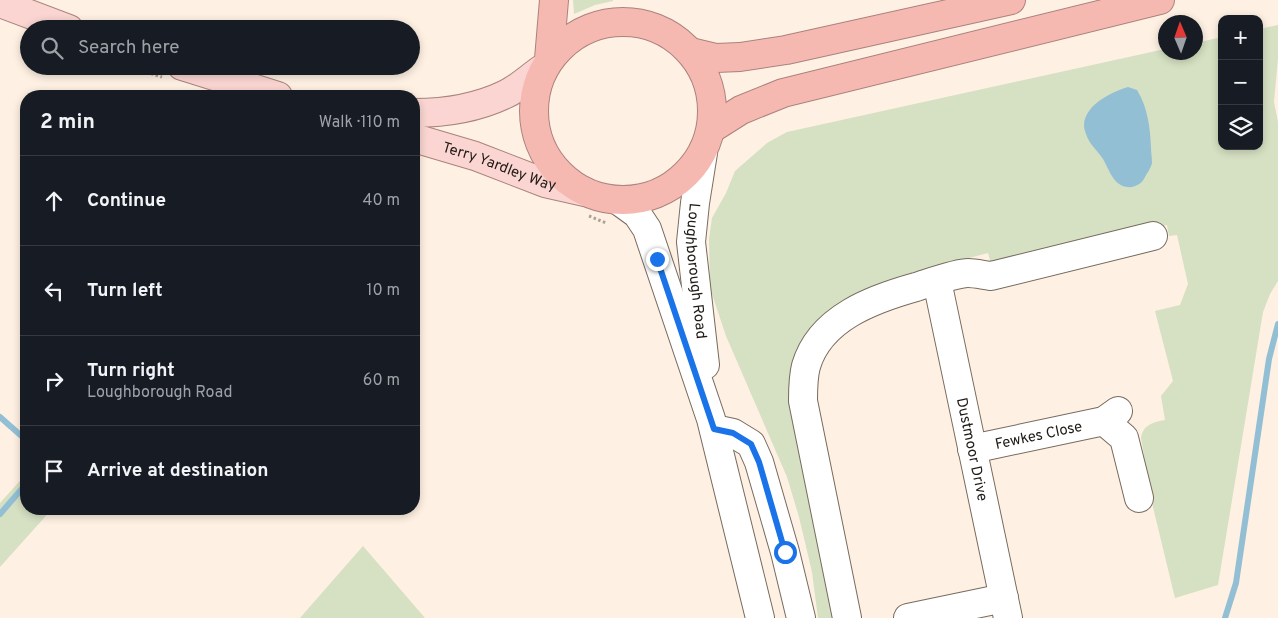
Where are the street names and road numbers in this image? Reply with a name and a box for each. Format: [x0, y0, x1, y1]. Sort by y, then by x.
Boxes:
street label: Terry Yardley Way [440, 139, 558, 196]
street label: Loughborough Road [680, 202, 710, 340]
street label: Dustmoor Drive [951, 396, 991, 503]
street label: Fewkes Close [993, 418, 1084, 455]

